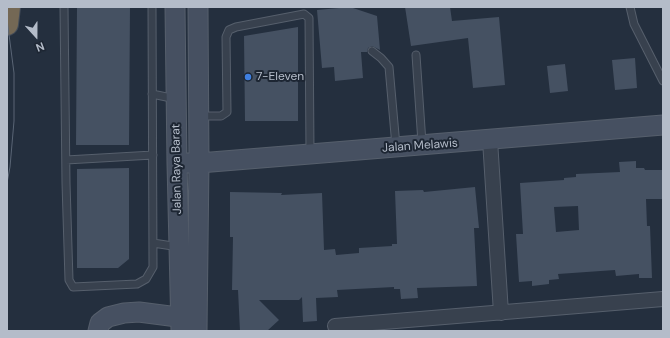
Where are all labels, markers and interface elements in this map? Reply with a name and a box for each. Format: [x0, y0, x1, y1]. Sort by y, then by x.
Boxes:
north arrow [16, 16, 56, 56]
text: N [34, 39, 47, 55]
place label: 7-Eleven [256, 70, 304, 84]
marker: 7-Eleven [243, 72, 253, 82]
street label: Jalan Raya Barat [169, 124, 185, 214]
street label: Jalan Melawis [382, 136, 458, 156]

